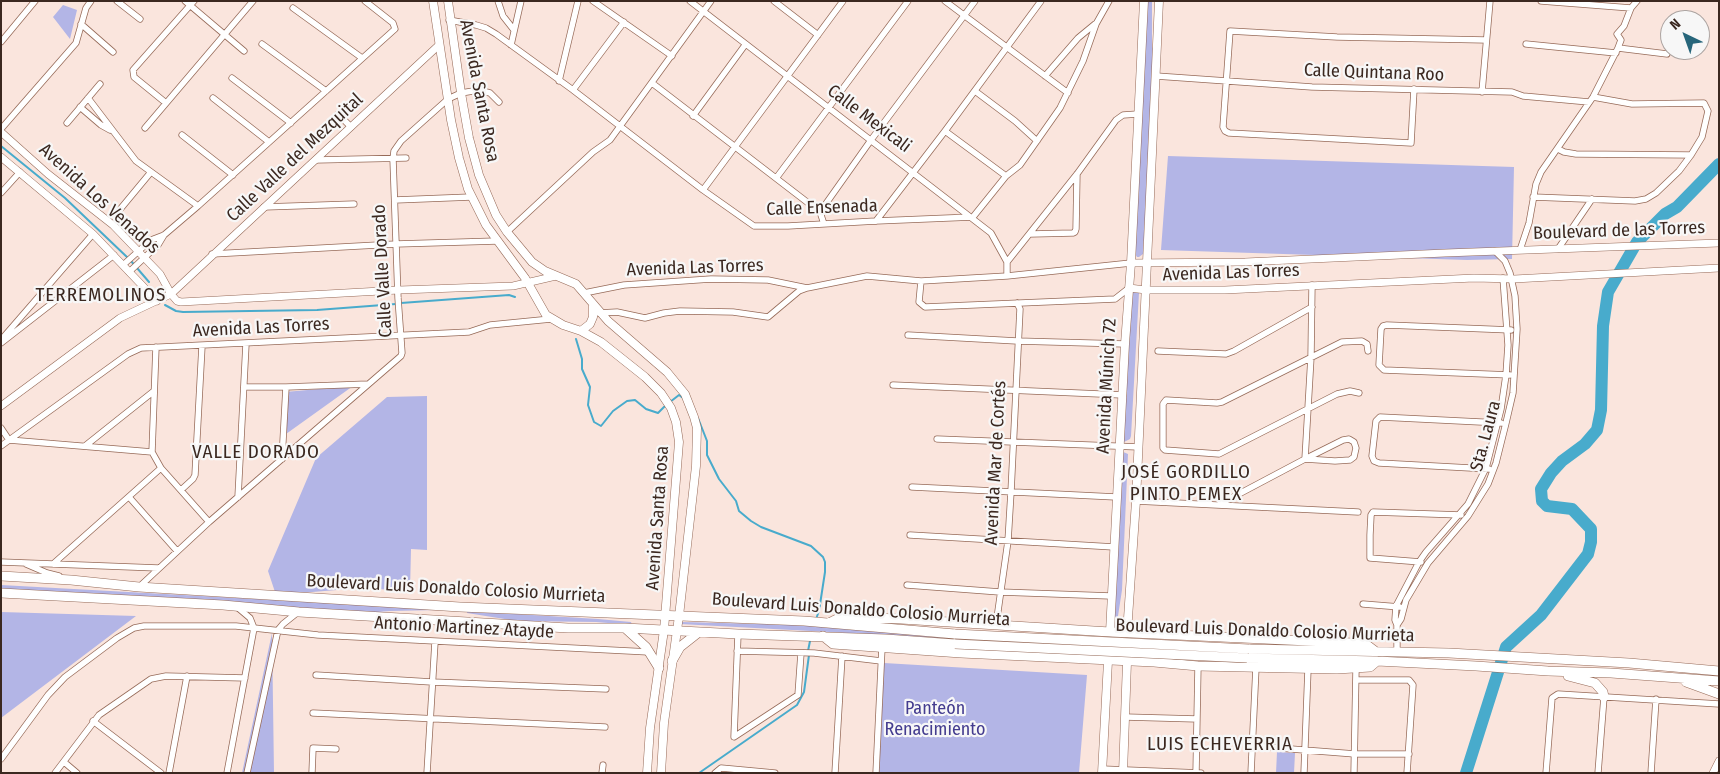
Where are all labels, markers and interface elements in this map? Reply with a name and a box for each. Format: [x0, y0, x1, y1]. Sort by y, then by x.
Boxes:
north arrow [1660, 10, 1710, 60]
text: N [1666, 15, 1684, 33]
street label: Avenida Santa Rosa [455, 18, 503, 164]
street label: Calle Quintana Roo [1303, 60, 1445, 86]
street label: Calle Mexicali [823, 80, 915, 158]
street label: Calle Valle del Mezquital [222, 89, 368, 227]
street label: Avenida Los Venados [34, 139, 164, 259]
street label: Calle Ensenada [766, 195, 878, 221]
street label: Calle Valle Dorado [369, 204, 397, 338]
street label: Boulevard de las Torres [1533, 217, 1705, 245]
street label: Avenida Las Torres [626, 255, 764, 281]
street label: Avenida Las Torres [1162, 260, 1300, 286]
district label: TERREMOLINOS [34, 285, 168, 307]
street label: Avenida Las Torres [192, 314, 330, 342]
street label: Avenida Múnich 72 [1093, 318, 1121, 454]
street label: Avenida Mar de Cortés [981, 380, 1011, 546]
street label: Sta. Laura [1466, 398, 1506, 474]
district label: VALLE DORADO [191, 442, 321, 464]
street label: Avenida Santa Rosa [642, 445, 674, 591]
district label: JOSÉ GORDILLO PINTO PEMEX [1119, 462, 1253, 506]
street label: Boulevard Luis Donaldo Colosio Murrieta [306, 570, 606, 608]
street label: Boulevard Luis Donaldo Colosio Murrieta [711, 589, 1011, 631]
street label: Antonio Martinez Atayde [374, 613, 554, 643]
street label: Boulevard Luis Donaldo Colosio Murrieta [1115, 615, 1415, 647]
park label: Panteón Renacimiento [885, 698, 985, 741]
district label: LUIS ECHEVERRIA [1145, 734, 1295, 756]

